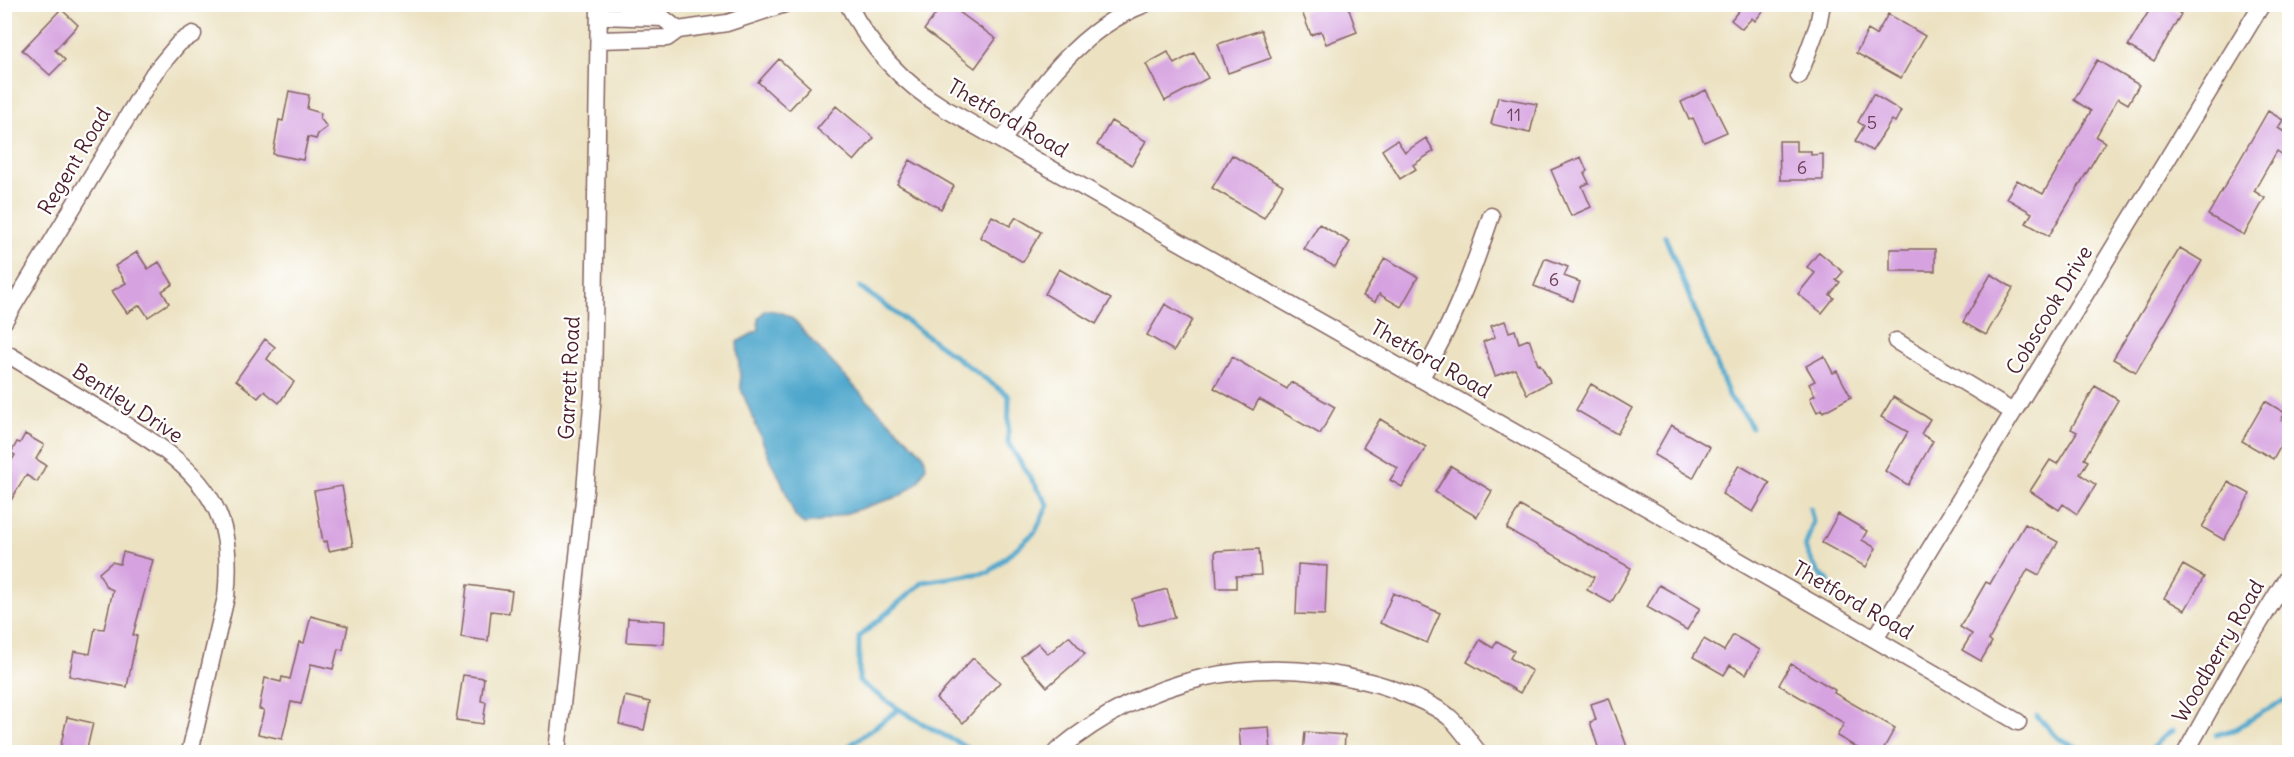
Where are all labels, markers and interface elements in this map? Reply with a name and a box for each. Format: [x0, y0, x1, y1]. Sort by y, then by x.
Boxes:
street label: Thetford Road [943, 73, 1073, 163]
street label: Regent Road [31, 102, 117, 220]
house number: 11 [1507, 103, 1521, 126]
house number: 5 [1867, 111, 1877, 134]
house number: 6 [1797, 156, 1807, 179]
street label: Cobscook Drive [2000, 240, 2098, 380]
house number: 6 [1549, 268, 1559, 291]
street label: Thetford Road [1366, 314, 1496, 404]
street label: Garrett Road [552, 316, 586, 440]
street label: Bentley Drive [67, 357, 189, 449]
street label: Thetford Road [1788, 555, 1918, 645]
street label: Woodberry Road [2166, 575, 2270, 727]

